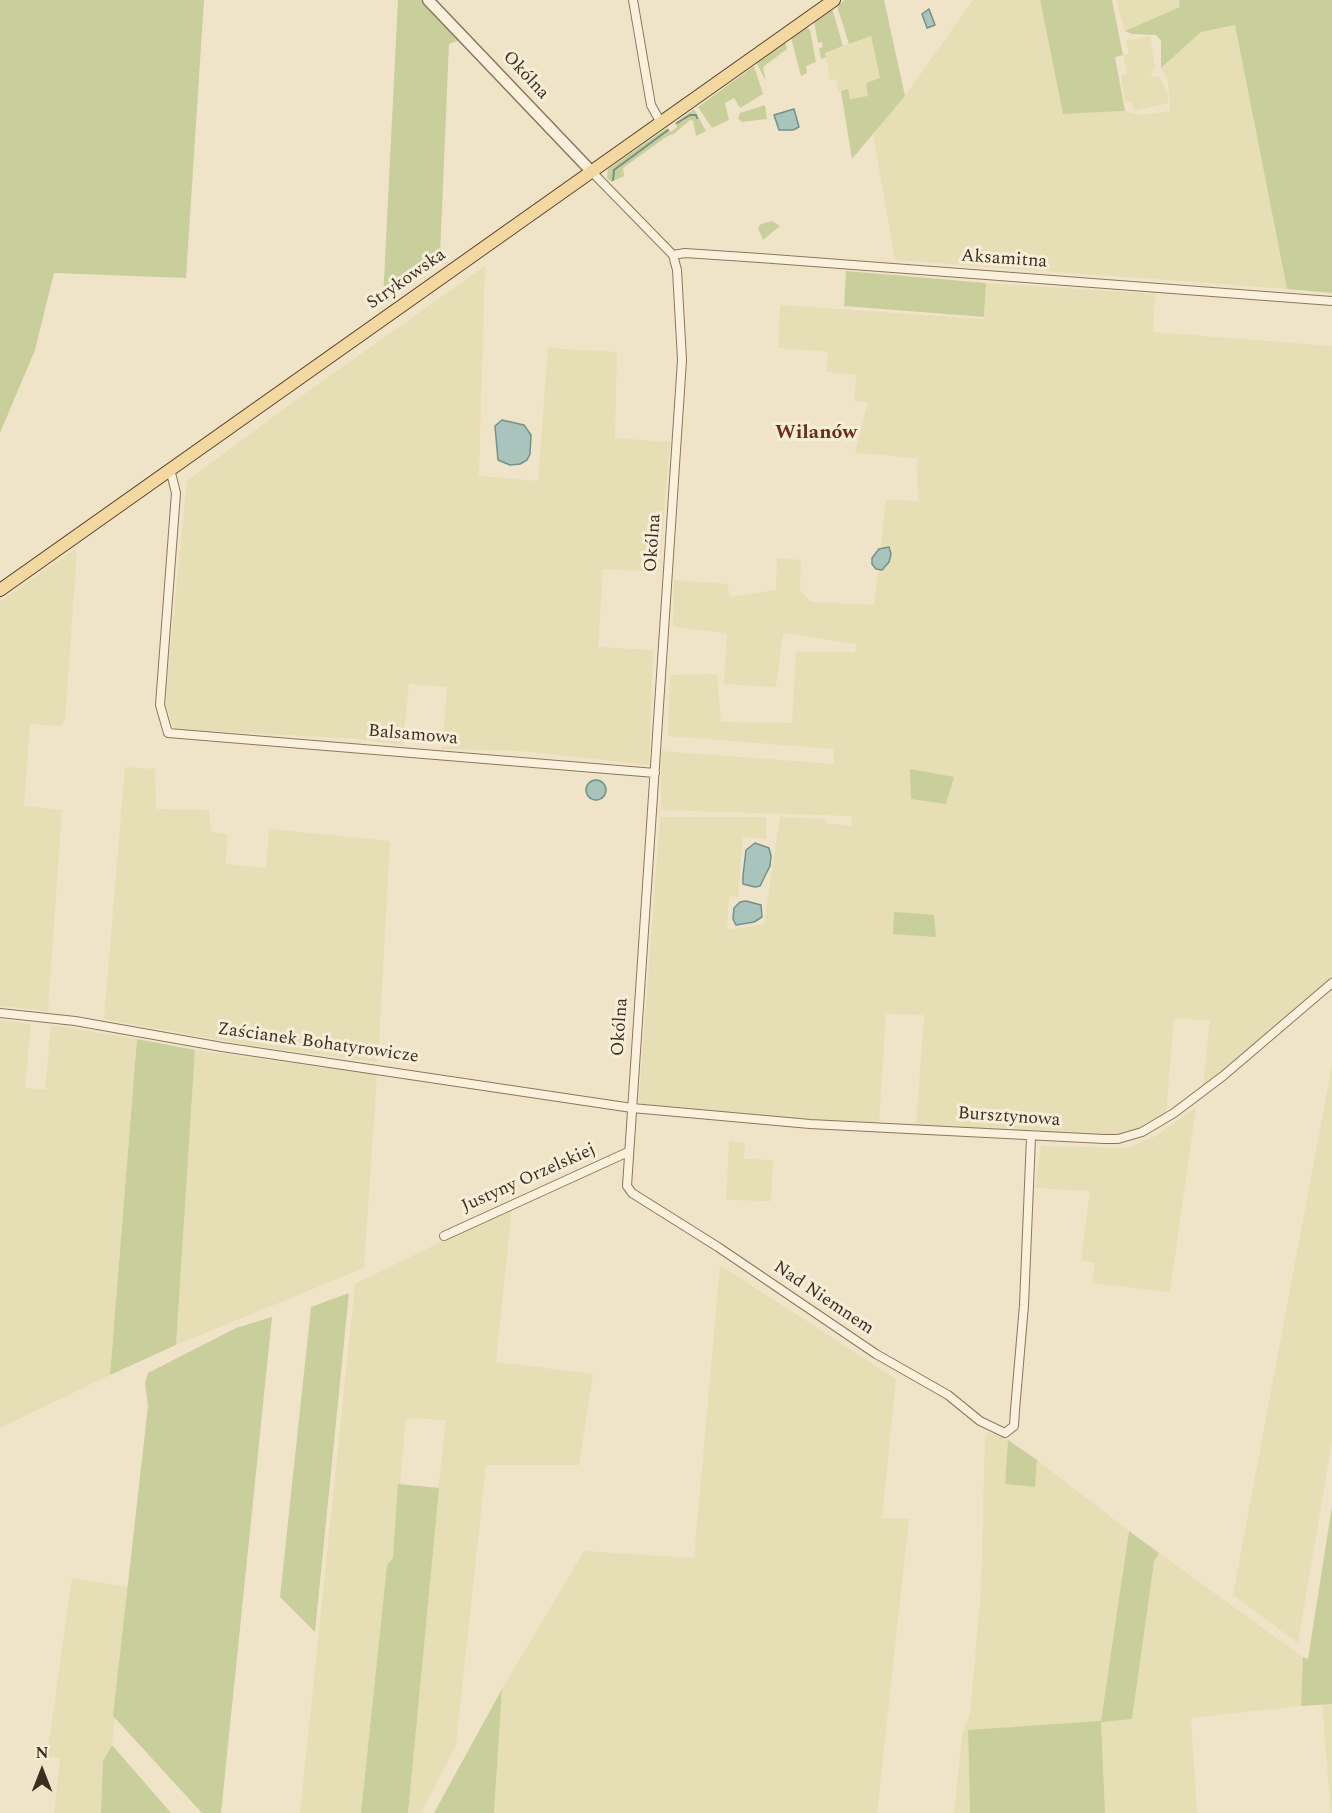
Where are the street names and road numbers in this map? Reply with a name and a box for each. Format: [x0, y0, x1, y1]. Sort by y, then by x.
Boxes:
street label: Okólna [497, 47, 553, 105]
street label: Strykowska [363, 245, 451, 315]
street label: Aksamitna [960, 246, 1048, 274]
street label: Okólna [641, 513, 667, 573]
street label: Balsamowa [367, 721, 459, 751]
street label: Okólna [608, 997, 634, 1057]
street label: Zaścianek Bohatyrowicze [216, 1019, 420, 1069]
street label: Bursztynowa [957, 1104, 1061, 1132]
street label: Justyny Orzelskiej [459, 1140, 599, 1218]
street label: Nad Niemnem [769, 1257, 877, 1341]

